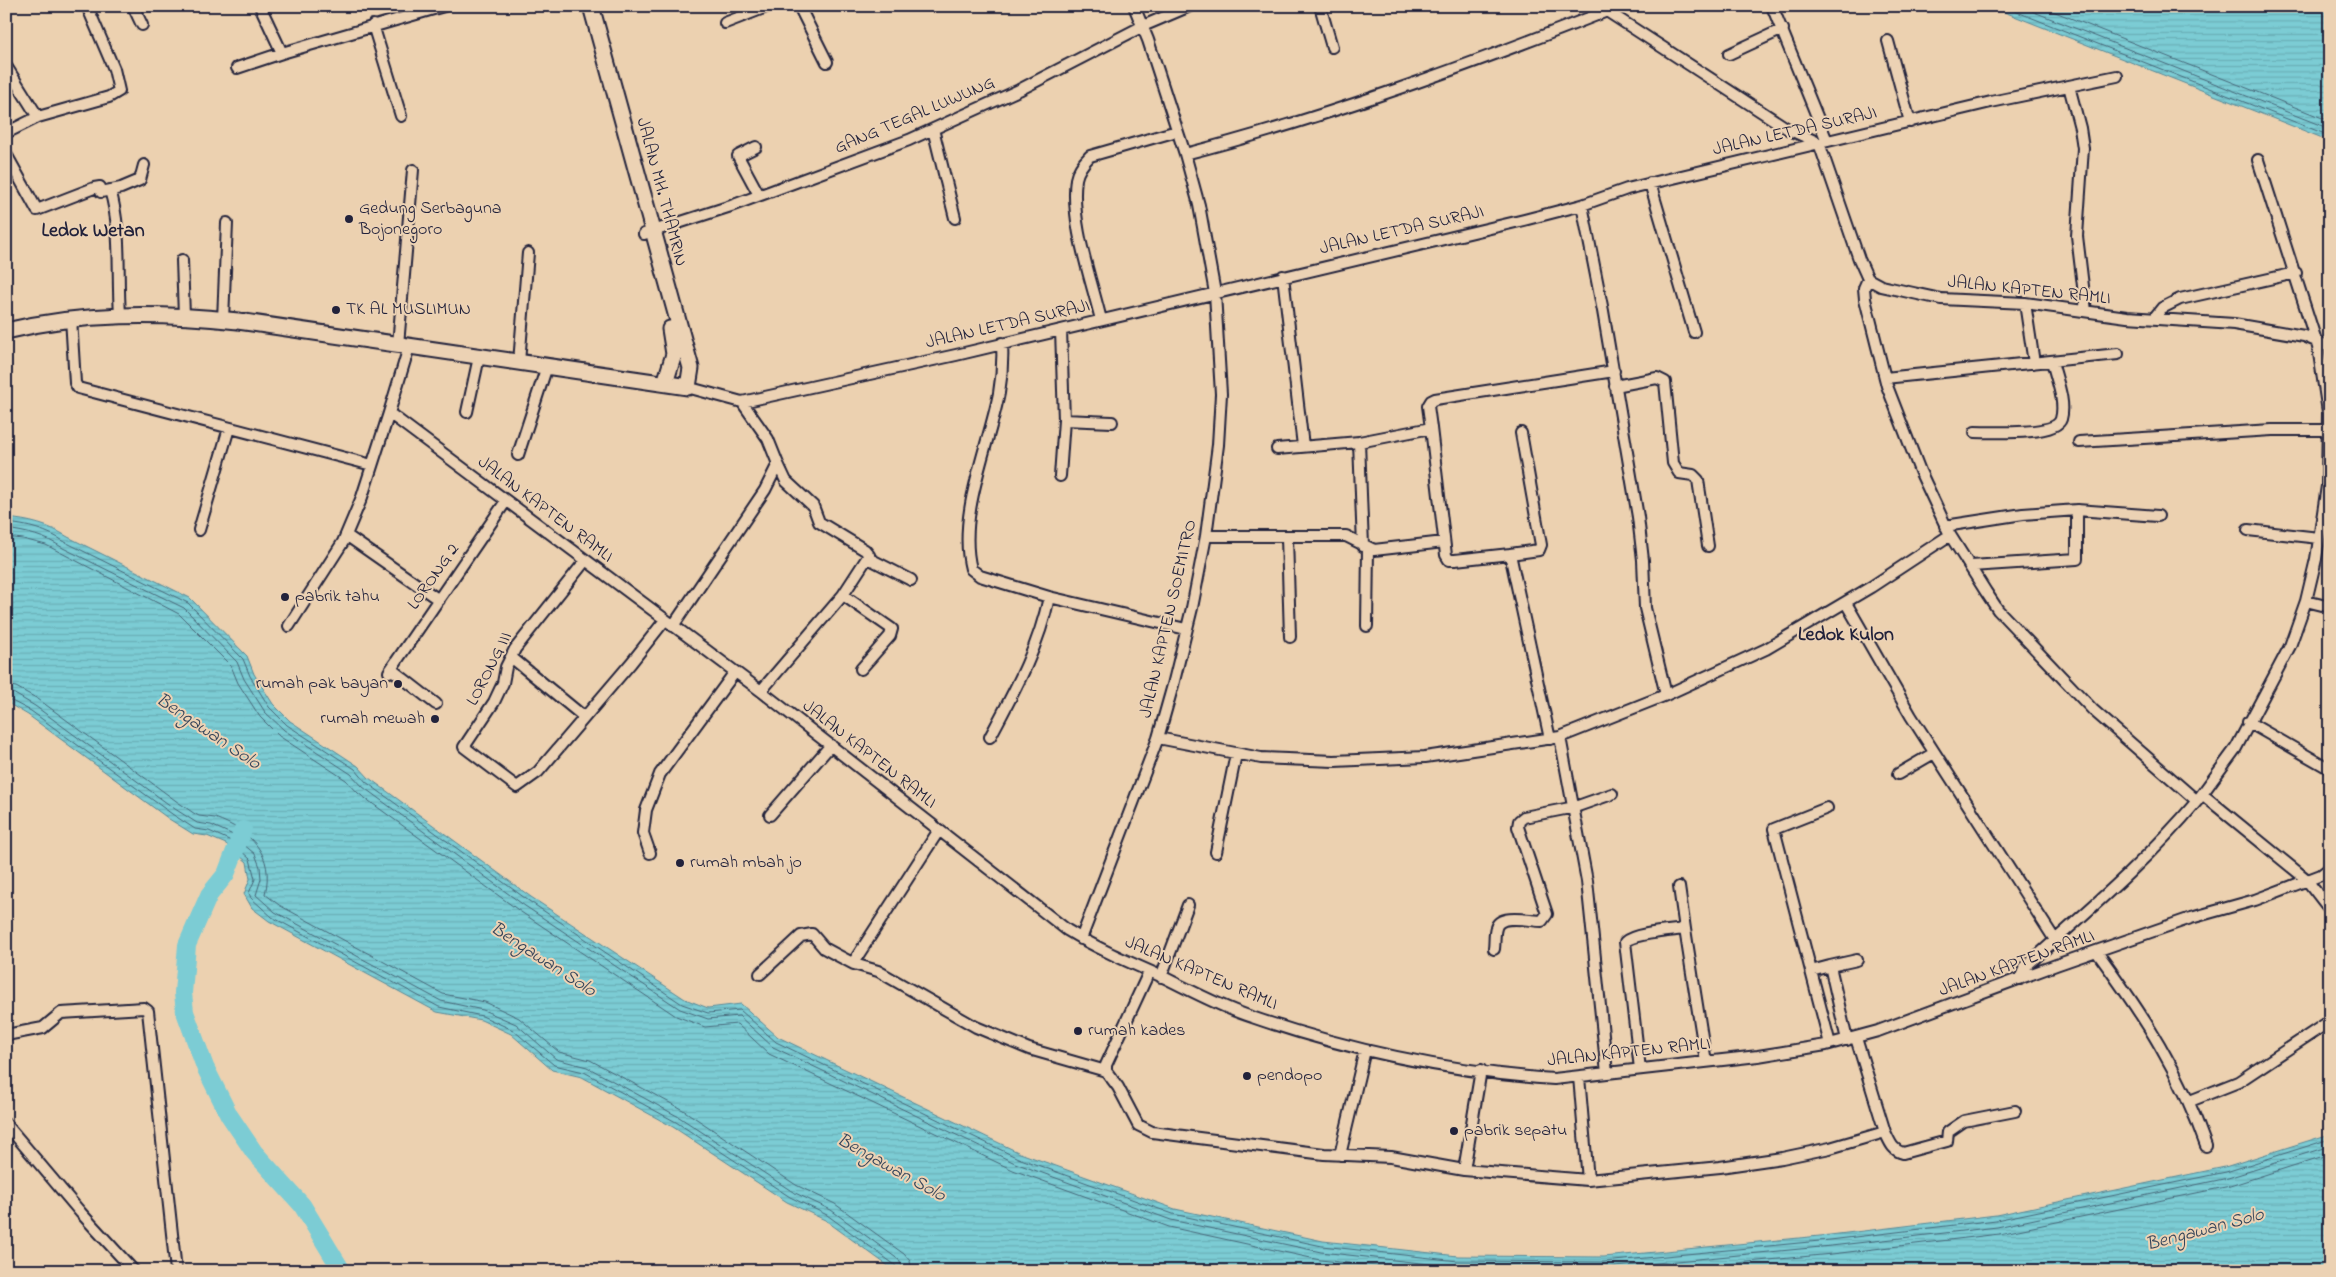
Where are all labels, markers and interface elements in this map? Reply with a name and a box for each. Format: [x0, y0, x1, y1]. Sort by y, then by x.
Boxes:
street label: GANG TEGAL LUWUNG [831, 70, 999, 162]
street label: JALAN LETDA SURAJI [1710, 100, 1880, 164]
street label: JALAN MH. THAMRIN [629, 115, 693, 269]
place label: Gedung Serbaguna Bojonegoro [358, 196, 502, 244]
street label: JALAN LETDA SURAJI [1317, 199, 1487, 263]
marker: Gedung Serbaguna Bojonegoro [343, 213, 355, 225]
district label: Ledok Wetan [42, 217, 145, 246]
street label: JALAN KAPTEN RAMLI [1946, 269, 2112, 313]
street label: JALAN LETDA SURAJI [923, 293, 1093, 357]
place label: TK AL MUSLIMUN [346, 297, 471, 323]
marker: TK AL MUSLIMUN [330, 304, 342, 316]
street label: JALAN KAPTEN RAMLI [472, 450, 618, 570]
street label: JALAN KAPTEN SOEMITRO [1133, 517, 1205, 721]
street label: LORONG 2 [401, 538, 467, 616]
place label: pabrik tahu [295, 584, 380, 610]
marker: pabrik tahu [279, 591, 291, 603]
district label: Ledok Kulon [1798, 621, 1894, 650]
street label: LORONG III [460, 627, 520, 711]
place label: rumah pak bayan [256, 671, 388, 697]
marker: rumah pak bayan [392, 678, 404, 690]
water label: Bengawan Solo [150, 687, 267, 778]
street label: JALAN KAPTEN RAMLI [796, 694, 942, 816]
place label: rumah mewah [320, 706, 425, 732]
marker: rumah mewah [429, 713, 441, 725]
place label: rumah mbah jo [690, 850, 802, 876]
marker: rumah mbah jo [674, 857, 686, 869]
water label: Bengawan Solo [484, 916, 602, 1006]
street label: JALAN KAPTEN RAMLI [1935, 924, 2099, 1004]
street label: JALAN KAPTEN RAMLI [1120, 930, 1282, 1018]
place label: rumah kades [1088, 1018, 1186, 1044]
marker: rumah kades [1072, 1025, 1084, 1037]
street label: JALAN KAPTEN RAMLI [1546, 1031, 1712, 1075]
place label: pendopo [1257, 1063, 1322, 1089]
marker: pendopo [1241, 1070, 1253, 1082]
place label: pabrik sepatu [1464, 1118, 1567, 1144]
marker: pabrik sepatu [1448, 1125, 1460, 1137]
water label: Bengawan Solo [831, 1127, 951, 1211]
water label: Bengawan Solo [2143, 1201, 2268, 1260]

